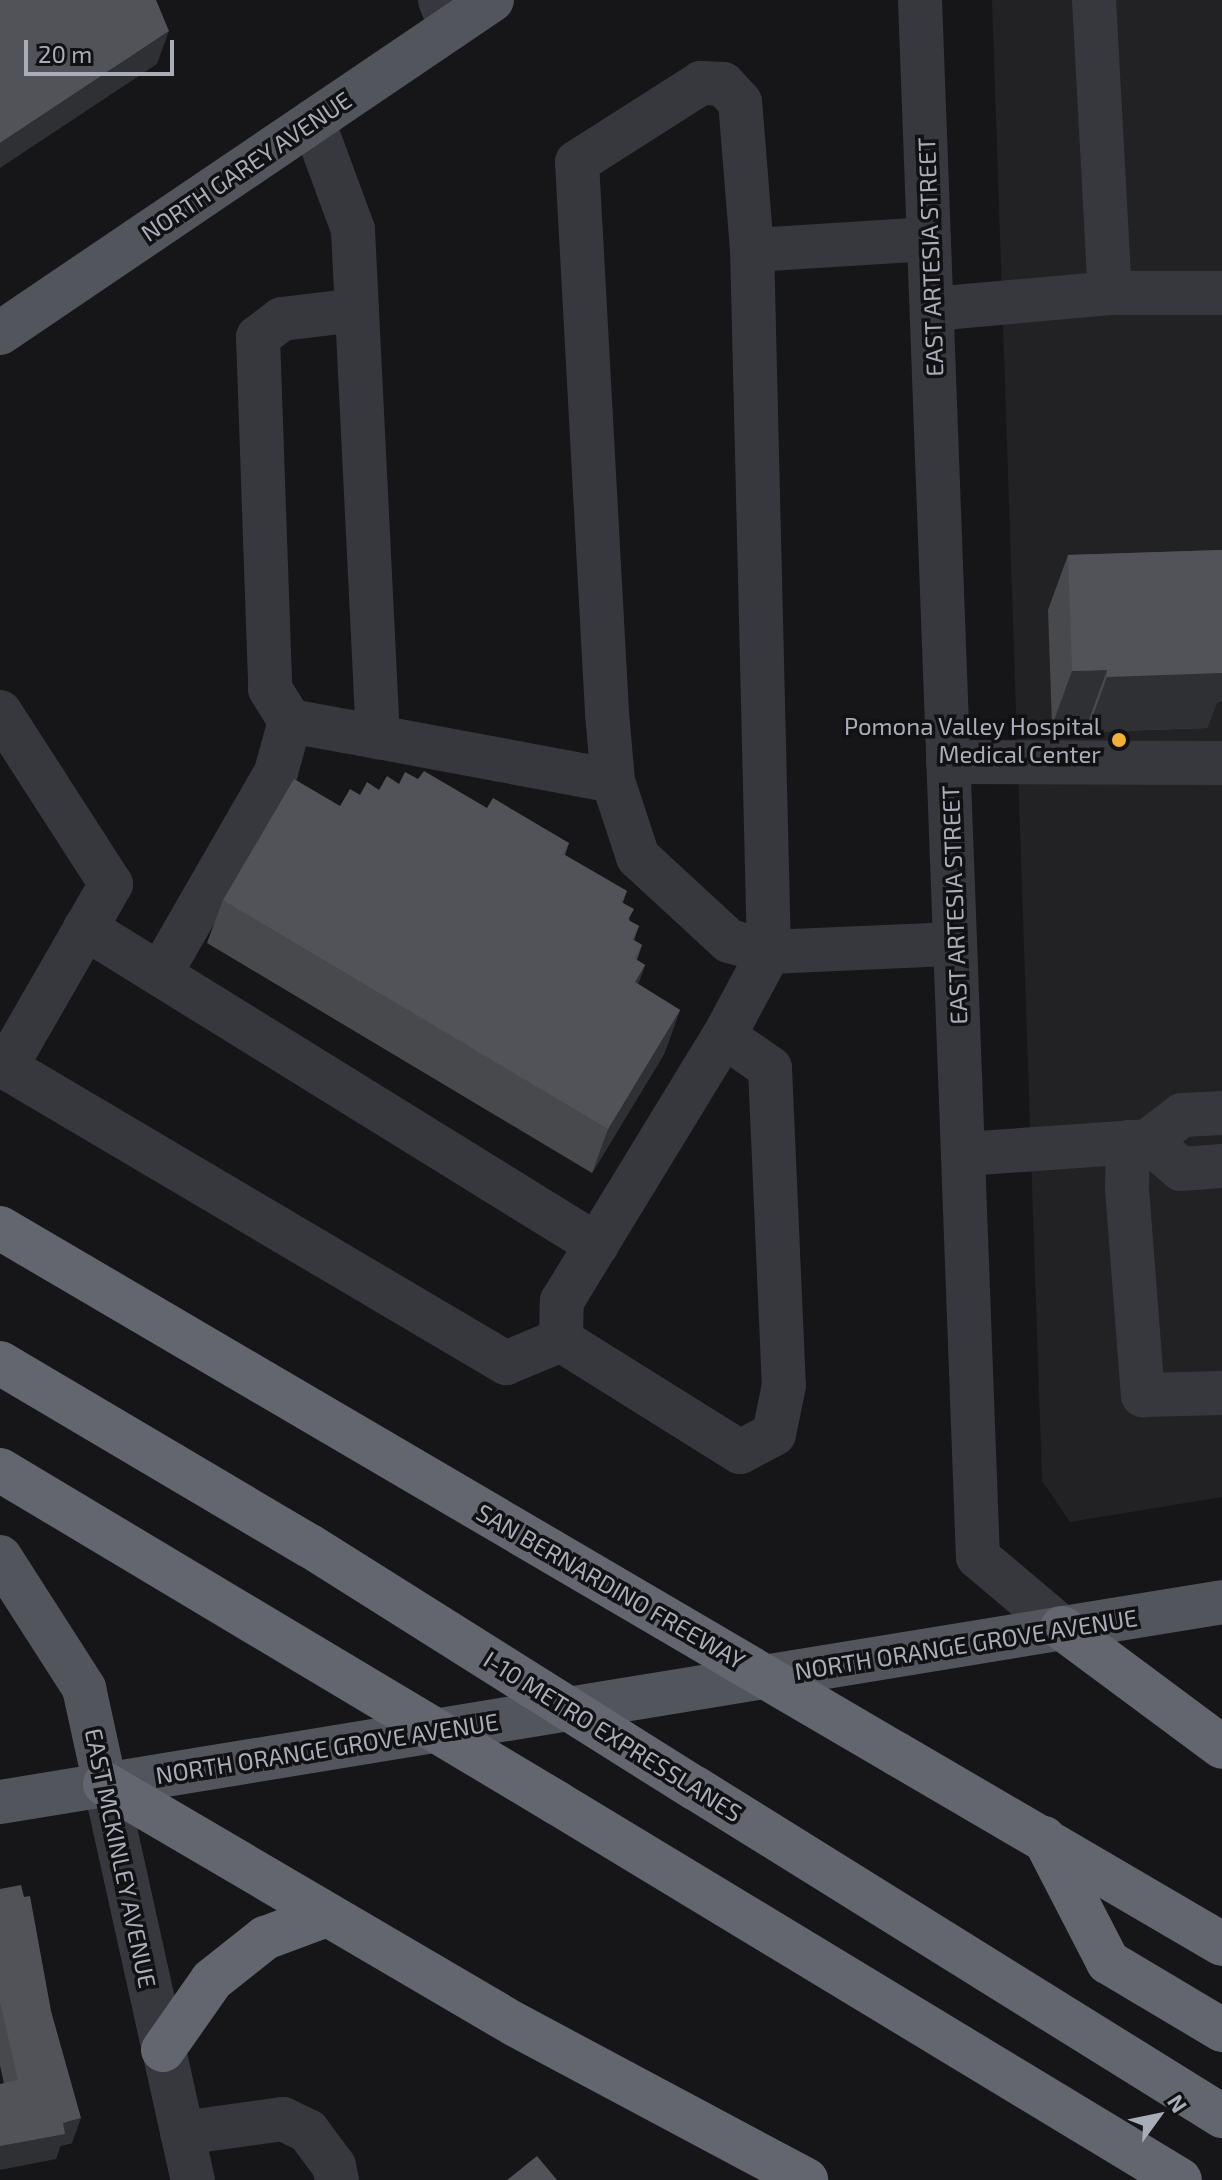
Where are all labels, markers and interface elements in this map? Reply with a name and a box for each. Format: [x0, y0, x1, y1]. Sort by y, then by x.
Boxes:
scale bar [28, 24, 178, 74]
text: 20 m [38, 39, 92, 68]
street label: NORTH GAREY AVENUE [135, 85, 357, 247]
street label: EAST ARTESIA STREET [911, 136, 949, 378]
place label: Pomona Valley Hospital Medical Center [843, 712, 1101, 768]
marker: Pomona Valley Hospital Medical Center [1108, 729, 1130, 751]
street label: EAST ARTESIA STREET [935, 784, 973, 1026]
street label: SAN BERNARDINO FREEWAY [472, 1497, 750, 1675]
street label: NORTH ORANGE GROVE AVENUE [792, 1603, 1140, 1685]
street label: I-10 METRO EXPRESSLANES [479, 1645, 747, 1827]
street label: NORTH ORANGE GROVE AVENUE [153, 1707, 501, 1789]
street label: EAST MCKINLEY AVENUE [79, 1725, 163, 1991]
north arrow [1118, 2076, 1198, 2156]
text: N [1163, 2089, 1193, 2117]

